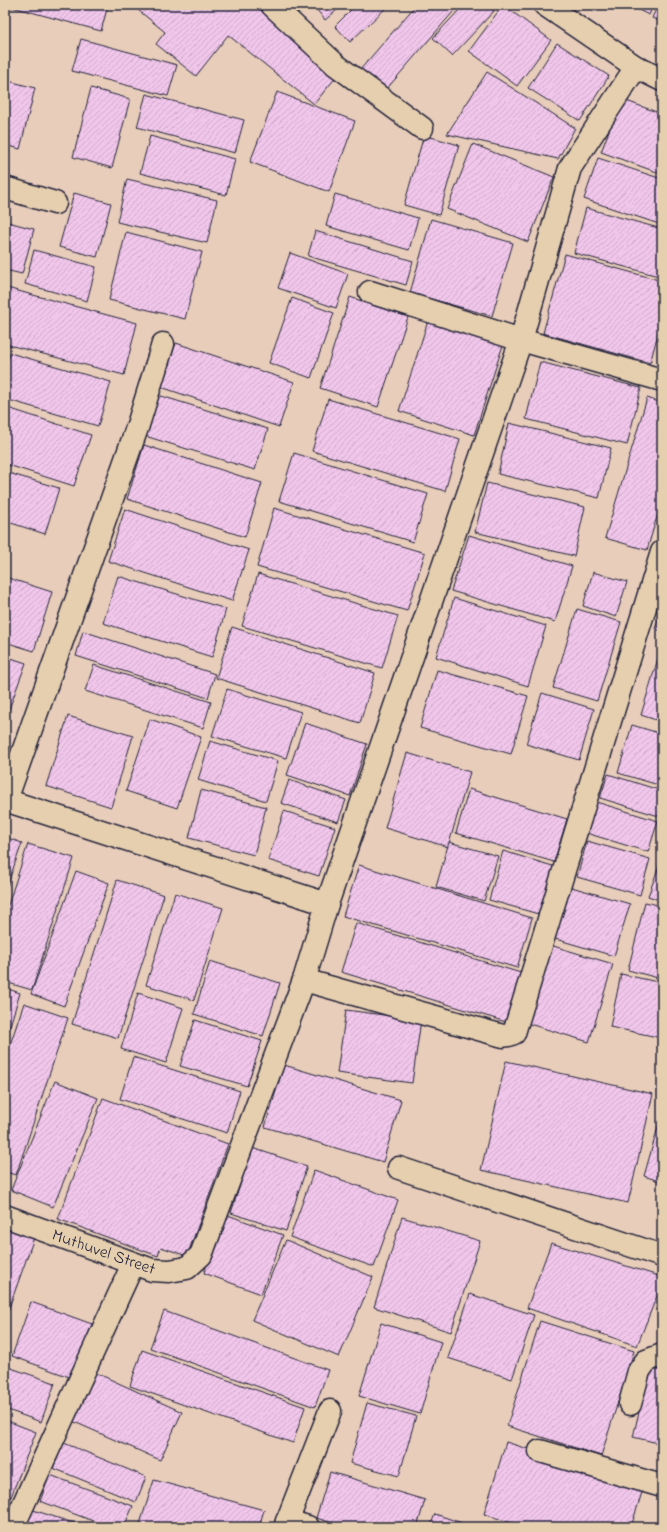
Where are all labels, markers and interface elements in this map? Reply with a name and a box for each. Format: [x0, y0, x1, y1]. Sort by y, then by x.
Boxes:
street label: Muthuvel Street [48, 1223, 159, 1282]

